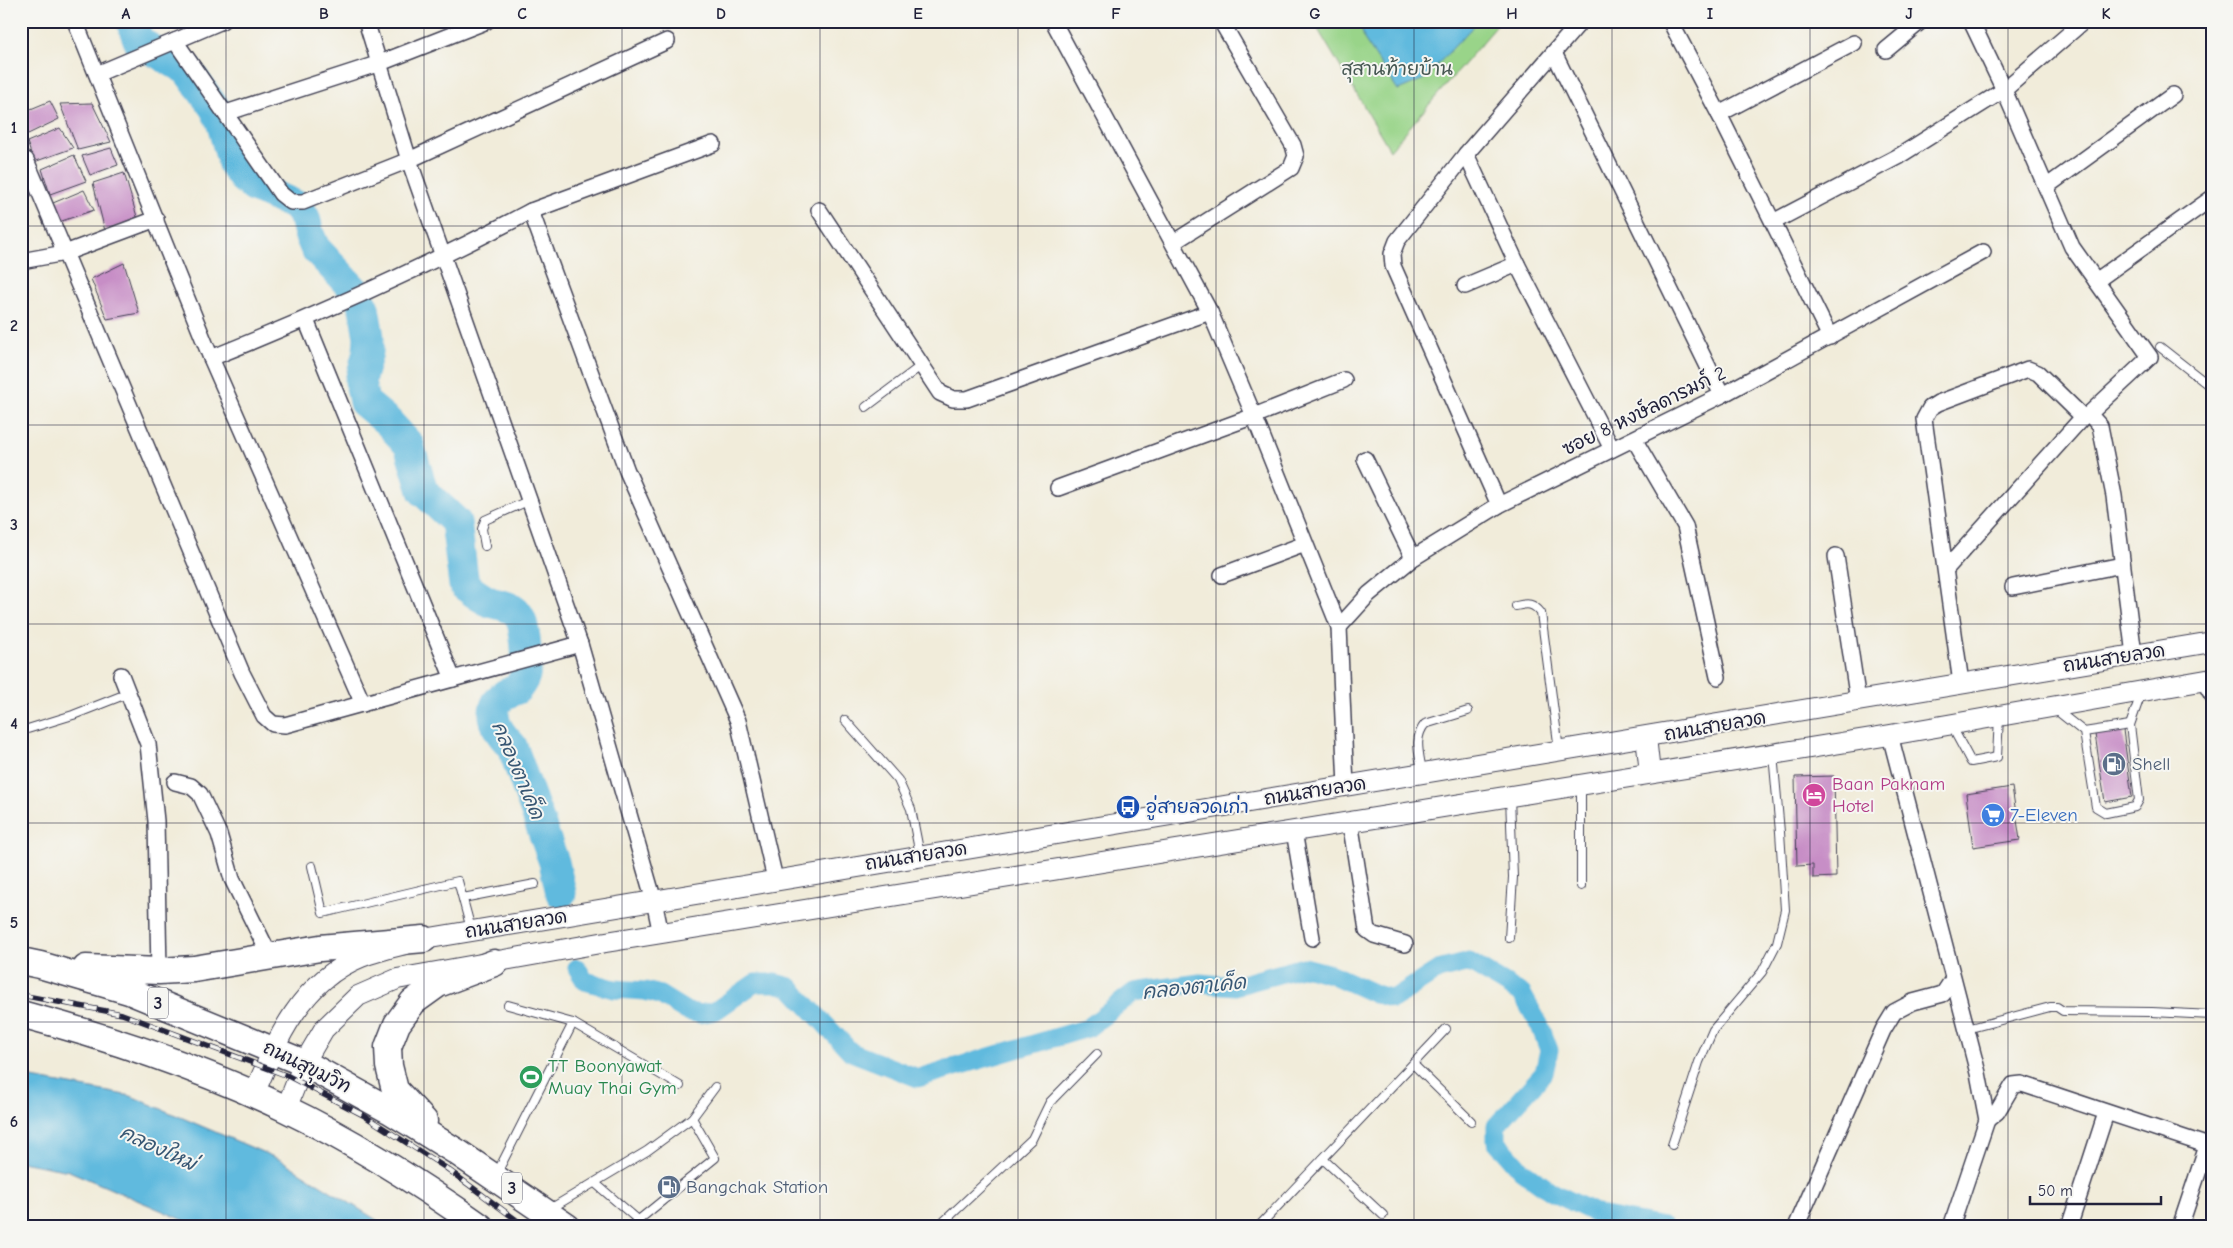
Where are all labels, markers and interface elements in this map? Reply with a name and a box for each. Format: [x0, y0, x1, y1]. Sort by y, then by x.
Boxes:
text: A [122, 5, 131, 23]
text: B [319, 5, 329, 23]
text: C [517, 5, 527, 23]
text: D [716, 5, 726, 23]
text: E [913, 5, 923, 23]
text: F [1111, 5, 1121, 23]
text: G [1309, 5, 1321, 23]
text: H [1506, 5, 1518, 23]
text: I [1707, 5, 1713, 23]
text: J [1905, 5, 1913, 23]
text: K [2101, 5, 2111, 23]
park label: สุสานท้ายบ้าน [1341, 57, 1453, 83]
text: 1 [11, 119, 17, 137]
text: 2 [10, 317, 18, 335]
street label: ซอย 8 หงษ์ลดารมภ์ 2 [1558, 360, 1729, 460]
text: 3 [10, 516, 18, 534]
street label: ถนนสายลวด [2061, 639, 2167, 677]
street label: ถนนสายลวด [1662, 706, 1768, 746]
text: 4 [10, 715, 18, 733]
water label: คลองตาเค็ด [487, 717, 551, 824]
fuel station icon: Shell [2101, 751, 2127, 777]
place label: Shell [2132, 753, 2171, 775]
street label: ถนนสายลวด [1262, 772, 1368, 810]
place label: Baan Paknam Hotel [1832, 773, 1945, 817]
hotel icon: Baan Paknam Hotel [1801, 782, 1827, 808]
bus stop icon: อู่สายลวดเก่า [1115, 794, 1141, 820]
place label: อู่สายลวดเก่า [1146, 795, 1249, 821]
supermarket icon: 7-Eleven [1980, 802, 2006, 828]
place label: 7-Eleven [2010, 804, 2078, 826]
street label: ถนนสายลวด [863, 837, 969, 875]
street label: ถนนสายลวด [463, 905, 569, 943]
text: 5 [10, 914, 18, 932]
water label: คลองตาเค็ด [1141, 968, 1248, 1004]
road number: 3 [148, 988, 168, 1018]
street label: ถนนสุขุมวิท [258, 1036, 355, 1100]
place label: TT Boonyawat Muay Thai Gym [548, 1055, 677, 1099]
sports icon: TT Boonyawat Muay Thai Gym [518, 1064, 544, 1090]
text: 6 [10, 1113, 18, 1131]
water label: คลองใหม่ [116, 1119, 204, 1177]
road number: 3 [502, 1172, 522, 1204]
scale bar [2030, 1173, 2162, 1205]
fuel station icon: Bangchak Station [656, 1174, 682, 1200]
place label: Bangchak Station [686, 1176, 828, 1198]
text: 50 m [2038, 1182, 2073, 1200]

